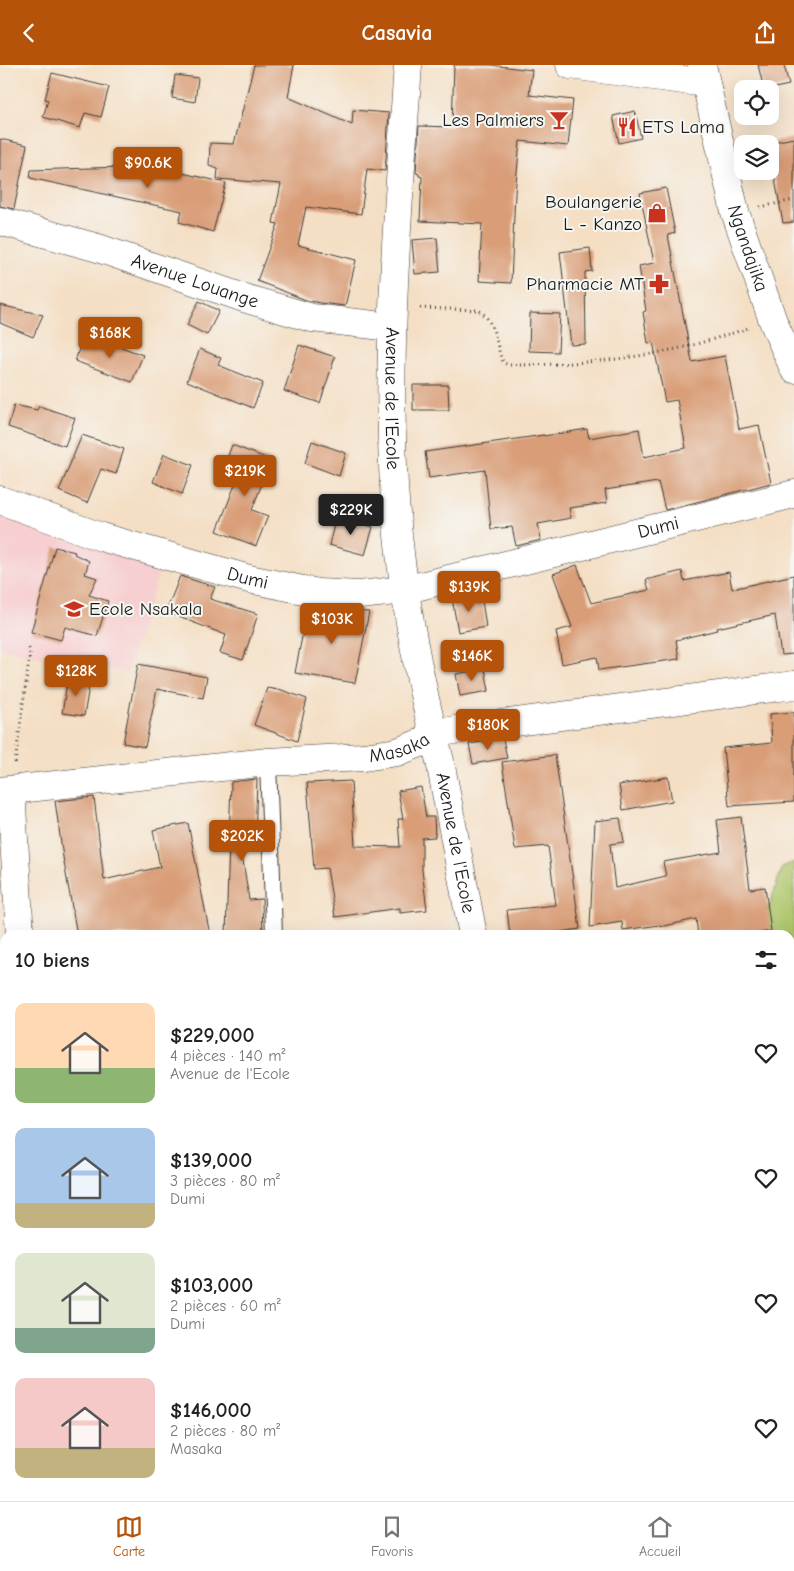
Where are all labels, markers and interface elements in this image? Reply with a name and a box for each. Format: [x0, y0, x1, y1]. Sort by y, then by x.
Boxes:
icon: back [15, 19, 43, 47]
icon: share [751, 19, 779, 47]
text: Casavia [362, 20, 432, 46]
map controls [734, 80, 779, 180]
button: locate [734, 80, 779, 125]
place label: Les Palmiers [442, 109, 544, 131]
bar icon: Les Palmiers [548, 109, 570, 131]
restaurant icon: ETS Lama [616, 116, 638, 138]
place label: ETS Lama [642, 116, 725, 138]
button: layers [734, 135, 779, 180]
pin: $90.6K [107, 147, 189, 189]
text: $90.6K [124, 154, 172, 172]
place label: Boulangerie L - Kanzo [545, 191, 642, 235]
shop icon: Boulangerie L - Kanzo [646, 202, 668, 224]
street label: Ngandajika [723, 203, 773, 294]
street label: Avenue Louange [128, 249, 261, 313]
place label: Pharmacie MT [526, 273, 644, 295]
pharmacy icon: Pharmacie MT [648, 273, 670, 295]
pin: $168K [75, 317, 145, 359]
text: $168K [89, 324, 131, 342]
street label: Avenue de l'Ecole [380, 327, 404, 470]
pin: $219K [210, 455, 280, 497]
text: $219K [224, 462, 266, 480]
pin: $229K [316, 493, 386, 536]
text: $229K [330, 501, 372, 519]
street label: Dumi [635, 512, 681, 543]
street label: Dumi [225, 562, 270, 594]
pin: $139K [434, 571, 504, 613]
text: $139K [448, 578, 490, 596]
school or university icon: Ecole Nsakala [63, 598, 85, 620]
place label: Ecole Nsakala [89, 598, 202, 620]
pin: $103K [297, 603, 367, 645]
text: $103K [311, 610, 353, 628]
pin: $146K [437, 639, 507, 682]
text: $146K [452, 647, 492, 665]
pin: $128K [41, 655, 111, 697]
text: $128K [55, 662, 97, 680]
pin: $180K [453, 709, 523, 751]
text: $180K [467, 716, 509, 734]
street label: Masaka [368, 729, 434, 767]
street label: Avenue de l'Ecole [431, 771, 480, 915]
pin: $202K [207, 819, 277, 862]
text: $202K [220, 827, 264, 845]
icon: filters [752, 946, 780, 974]
text: 10 biens [15, 948, 90, 972]
icon: home [55, 1023, 115, 1083]
text: $229,000 [170, 1023, 255, 1047]
icon: heart [752, 1039, 780, 1067]
text: 4 pièces · 140 m² [170, 1047, 285, 1065]
text: Avenue de l'Ecole [170, 1065, 290, 1083]
icon: home [55, 1148, 115, 1208]
text: $139,000 [170, 1148, 252, 1172]
icon: heart [752, 1164, 780, 1192]
text: 3 pièces · 80 m² [170, 1172, 280, 1190]
text: Dumi [170, 1190, 205, 1208]
icon: home [55, 1273, 115, 1333]
text: $103,000 [170, 1273, 253, 1297]
icon: heart [752, 1289, 780, 1317]
text: 2 pièces · 60 m² [170, 1297, 281, 1315]
text: Dumi [170, 1315, 205, 1333]
icon: home [55, 1398, 115, 1458]
text: $146,000 [170, 1398, 252, 1422]
icon: heart [752, 1414, 780, 1442]
text: 2 pièces · 80 m² [170, 1422, 280, 1440]
text: Masaka [170, 1440, 222, 1458]
tab: Carte [113, 1513, 145, 1560]
tab: Favoris [371, 1513, 413, 1560]
tab: Accueil [639, 1513, 681, 1560]

